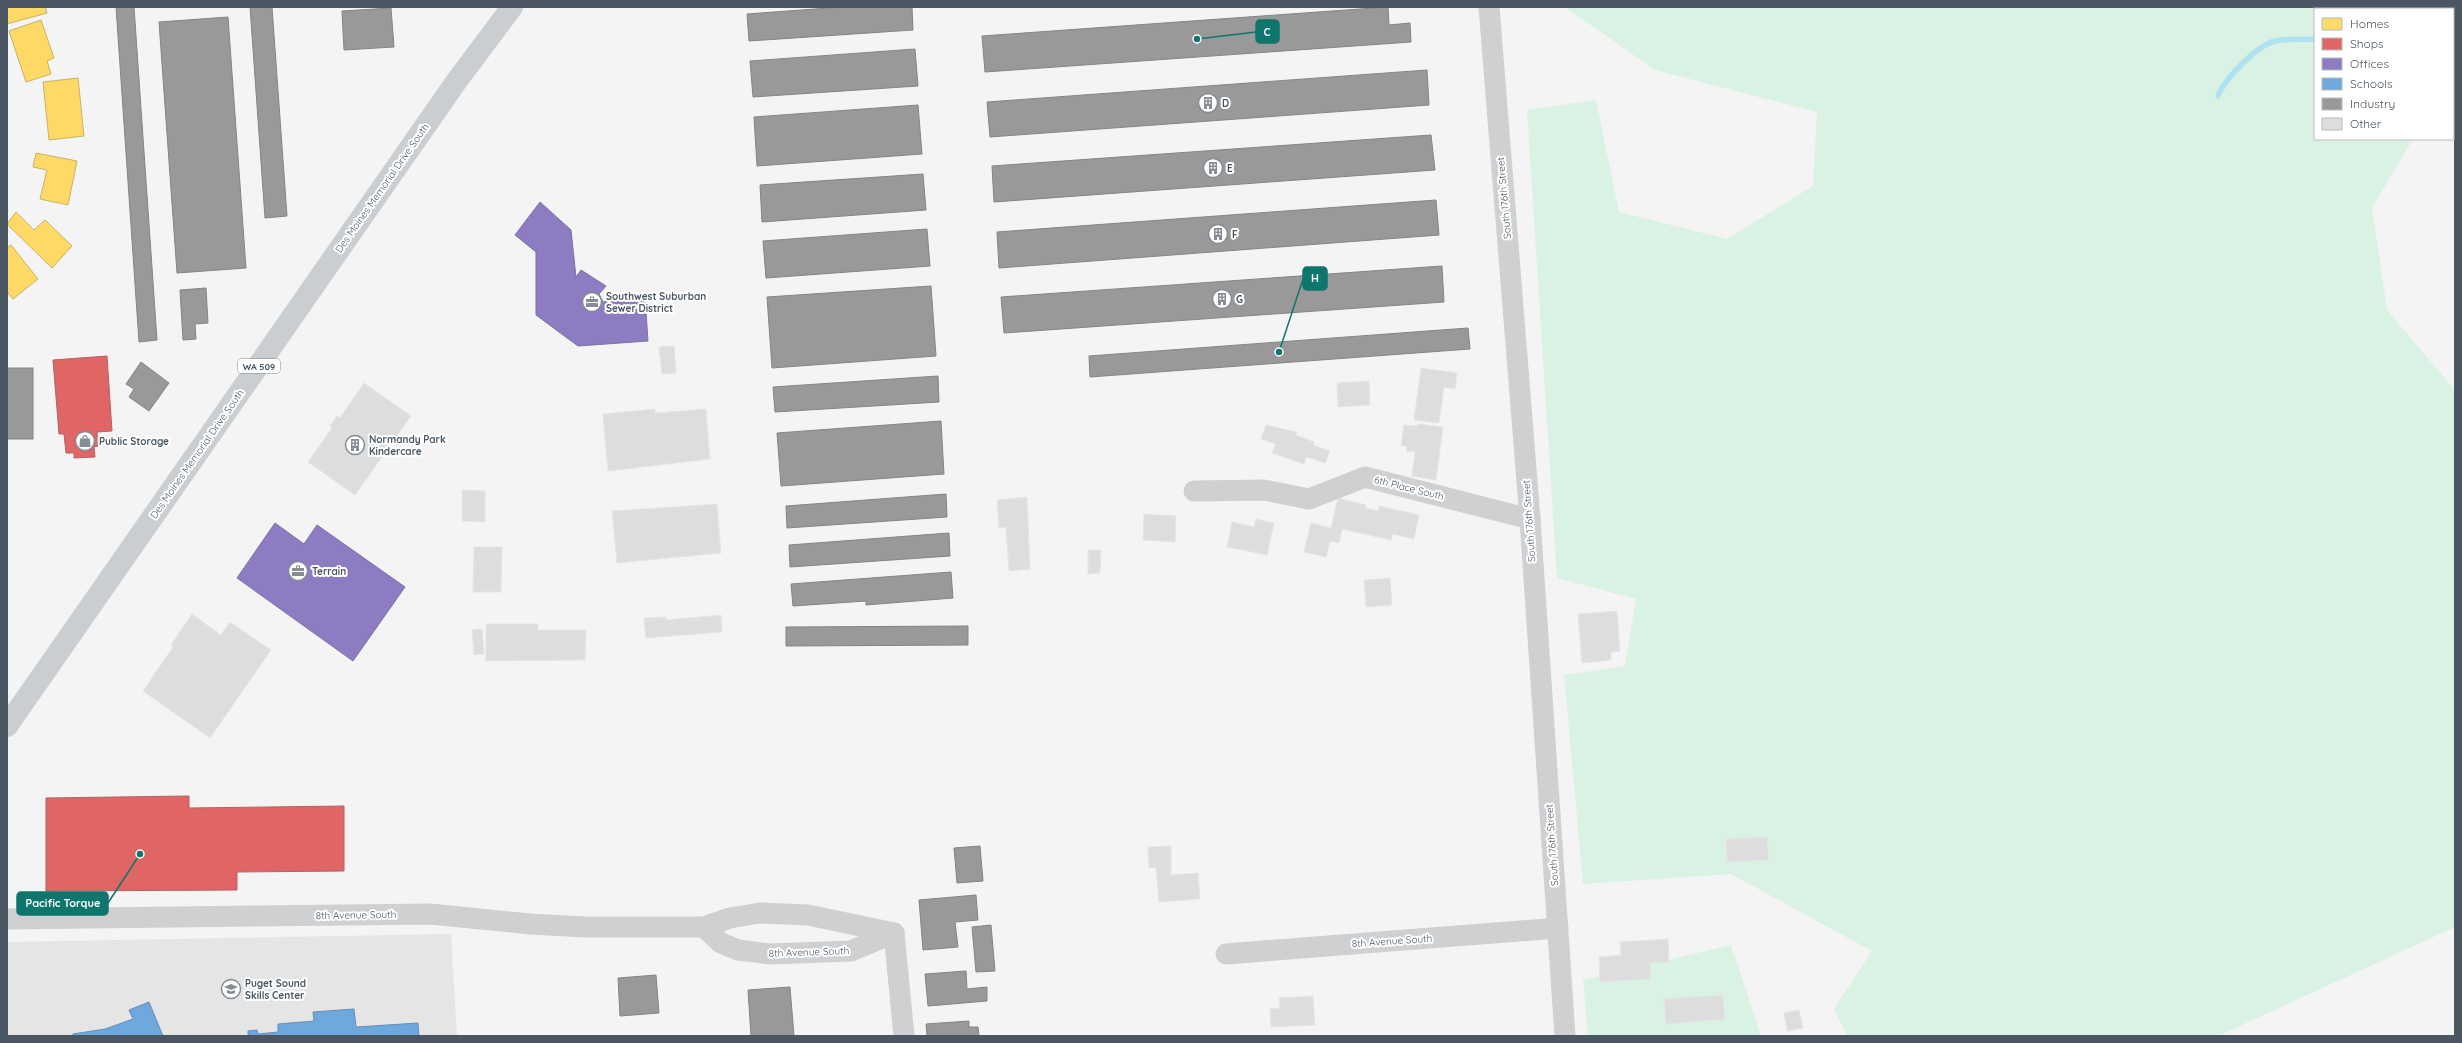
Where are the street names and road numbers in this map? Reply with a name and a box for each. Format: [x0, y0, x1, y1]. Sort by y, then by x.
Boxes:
street label: Des Moines Memorial Drive South [332, 121, 432, 255]
street label: South 176th Street [1494, 156, 1514, 240]
road number: WA 509 [238, 359, 280, 373]
street label: Des Moines Memorial Drive South [147, 387, 247, 521]
street label: 6th Place South [1373, 473, 1445, 503]
street label: South 176th Street [1520, 479, 1538, 562]
street label: South 176th Street [1543, 803, 1561, 886]
street label: 8th Avenue South [316, 908, 396, 922]
street label: 8th Avenue South [1351, 932, 1433, 950]
street label: 8th Avenue South [769, 944, 849, 960]

